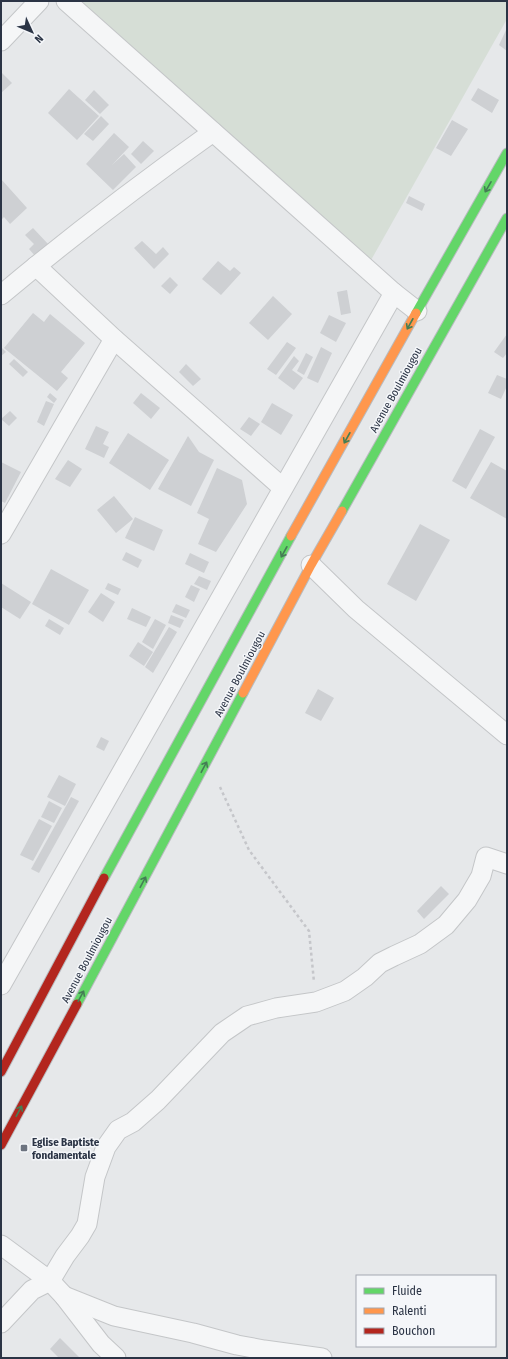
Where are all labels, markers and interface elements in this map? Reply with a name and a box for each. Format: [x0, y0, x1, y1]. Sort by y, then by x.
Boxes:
north arrow [12, 12, 52, 52]
text: N [32, 32, 46, 45]
one-way arrow [483, 181, 491, 193]
one-way arrow [405, 318, 413, 330]
street label: Avenue Boulmiougou [367, 345, 425, 435]
one-way arrow [342, 432, 350, 444]
one-way arrow [279, 546, 287, 558]
street label: Avenue Boulmiougou [212, 629, 268, 719]
one-way arrow [201, 762, 209, 774]
one-way arrow [140, 876, 148, 888]
street label: Avenue Boulmiougou [59, 915, 115, 1005]
one-way arrow [78, 991, 86, 1003]
one-way arrow [16, 1105, 24, 1117]
place label: Eglise Baptiste fondamentale [32, 1136, 100, 1162]
marker: Eglise Baptiste fondamentale [19, 1143, 29, 1153]
legend [356, 1275, 496, 1347]
text: Fluide [392, 1284, 422, 1298]
text: Ralenti [392, 1304, 427, 1318]
text: Bouchon [392, 1324, 435, 1338]

